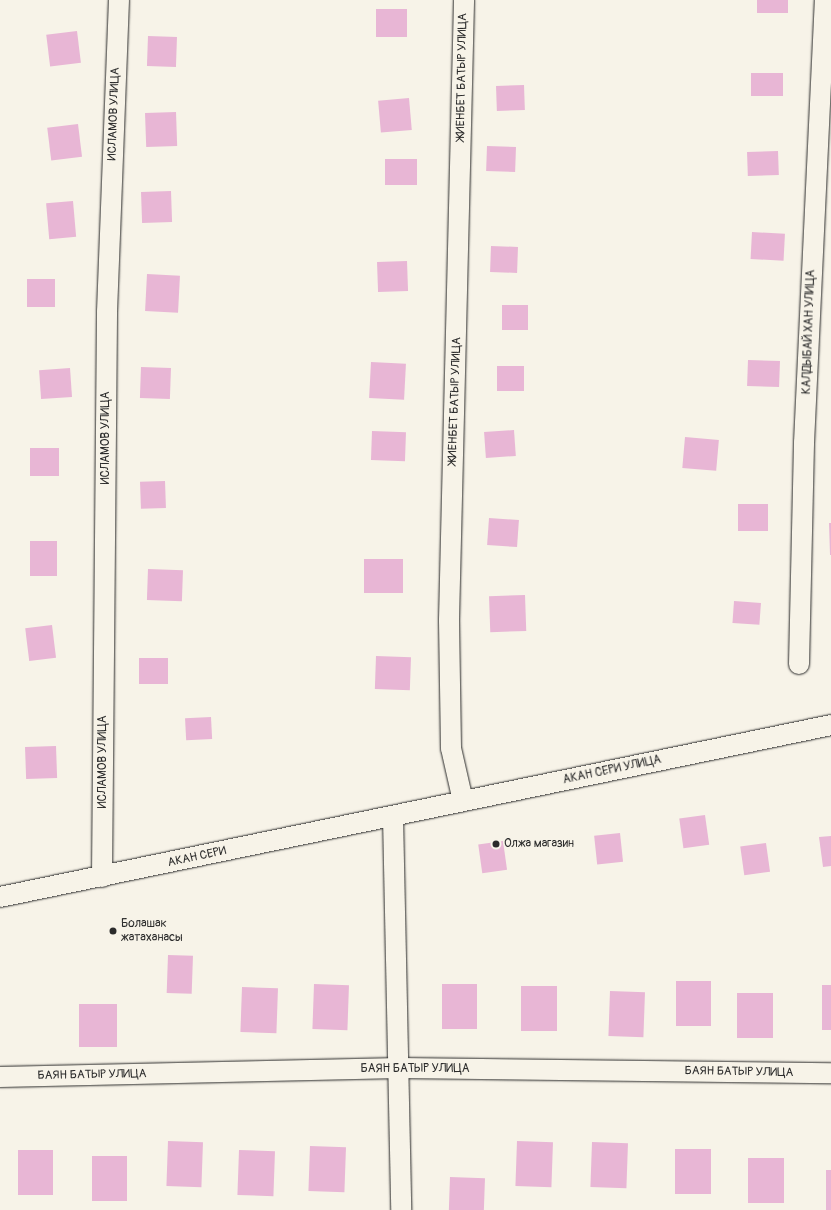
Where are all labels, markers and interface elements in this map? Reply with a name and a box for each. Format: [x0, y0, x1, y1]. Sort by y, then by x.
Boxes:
street label: ЖИЕНБЕТ БАТЫР УЛИЦА [454, 13, 470, 141]
street label: ИСЛАМОВ УЛИЦА [105, 67, 123, 161]
street label: КАЛДЫБАЙ ХАН УЛИЦА [800, 269, 818, 395]
street label: ЖИЕНБЕТ БАТЫР УЛИЦА [446, 337, 464, 465]
street label: ИСЛАМОВ УЛИЦА [99, 391, 113, 485]
street label: ИСЛАМОВ УЛИЦА [96, 715, 110, 809]
street label: АКАН СЕРИ УЛИЦА [562, 753, 662, 787]
place label: Олжа магазин [504, 837, 574, 851]
marker: Олжа магазин [491, 839, 501, 849]
street label: АКАН СЕРИ [166, 844, 228, 870]
place label: Болашак жатаханасы [121, 917, 183, 945]
marker: Болашак жатаханасы [108, 926, 118, 936]
street label: БАЯН БАТЫР УЛИЦА [361, 1062, 469, 1076]
street label: БАЯН БАТЫР УЛИЦА [684, 1064, 794, 1080]
street label: БАЯН БАТЫР УЛИЦА [37, 1067, 147, 1083]

